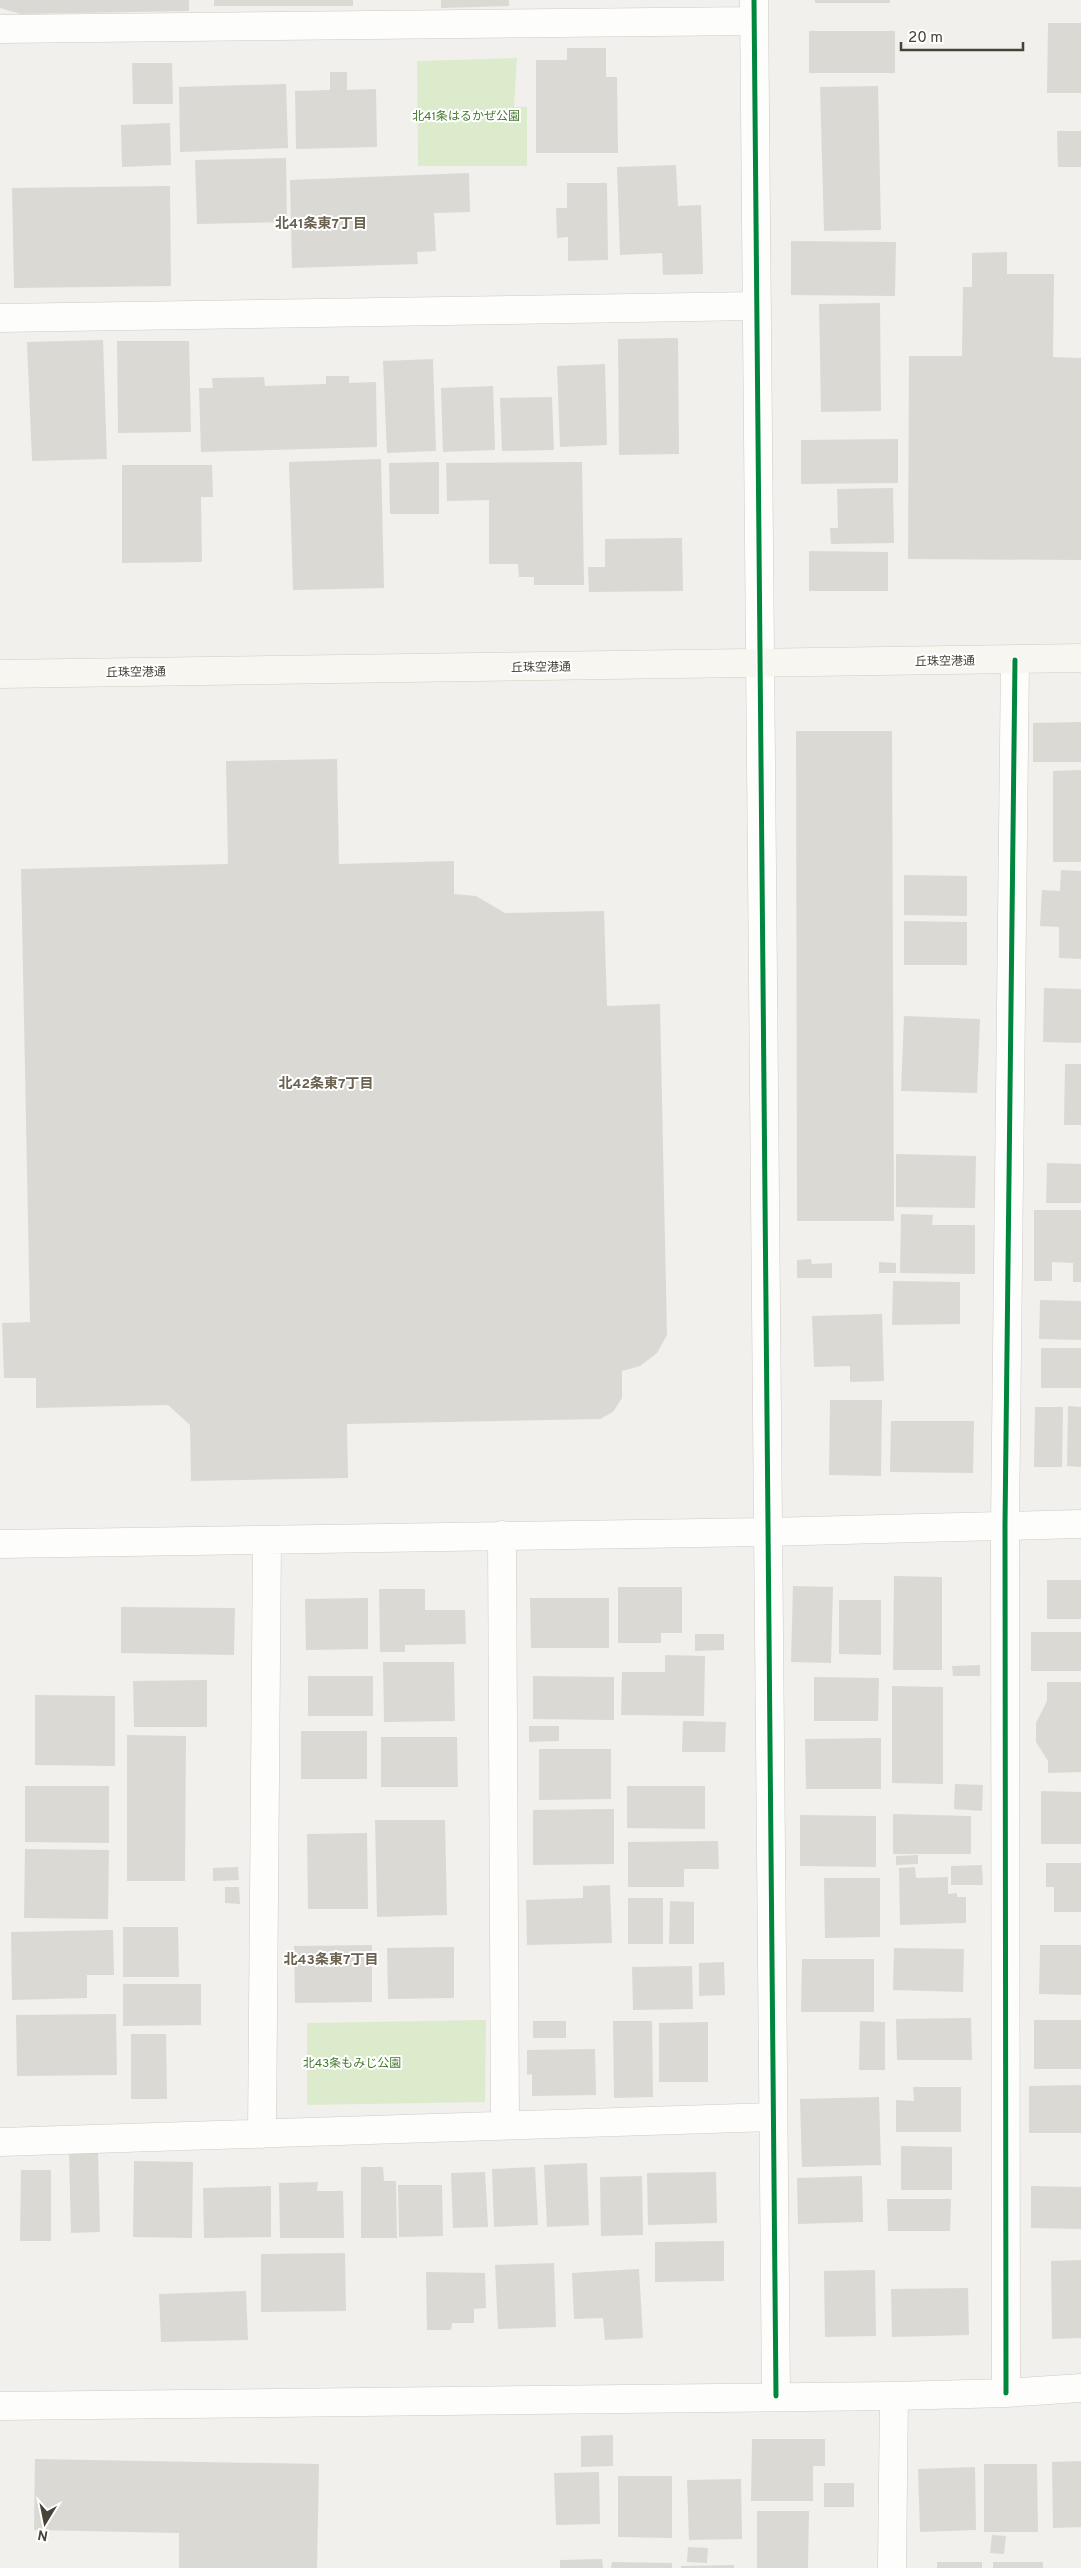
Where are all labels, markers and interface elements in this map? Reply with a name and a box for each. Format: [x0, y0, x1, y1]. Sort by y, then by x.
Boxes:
scale bar [901, 20, 1024, 52]
text: 20 m [908, 29, 943, 48]
park label: 北41条はるかぜ公園 [412, 109, 520, 125]
district label: 北41条東7丁目 [275, 215, 367, 233]
street label: 丘珠空港通 [915, 653, 975, 671]
street label: 丘珠空港通 [511, 659, 571, 677]
street label: 丘珠空港通 [106, 664, 166, 682]
district label: 北42条東7丁目 [278, 1075, 374, 1093]
district label: 北43条東7丁目 [284, 1951, 378, 1969]
park label: 北43条もみじ公園 [303, 2056, 401, 2072]
north arrow [20, 2498, 70, 2548]
text: N [37, 2525, 49, 2544]

